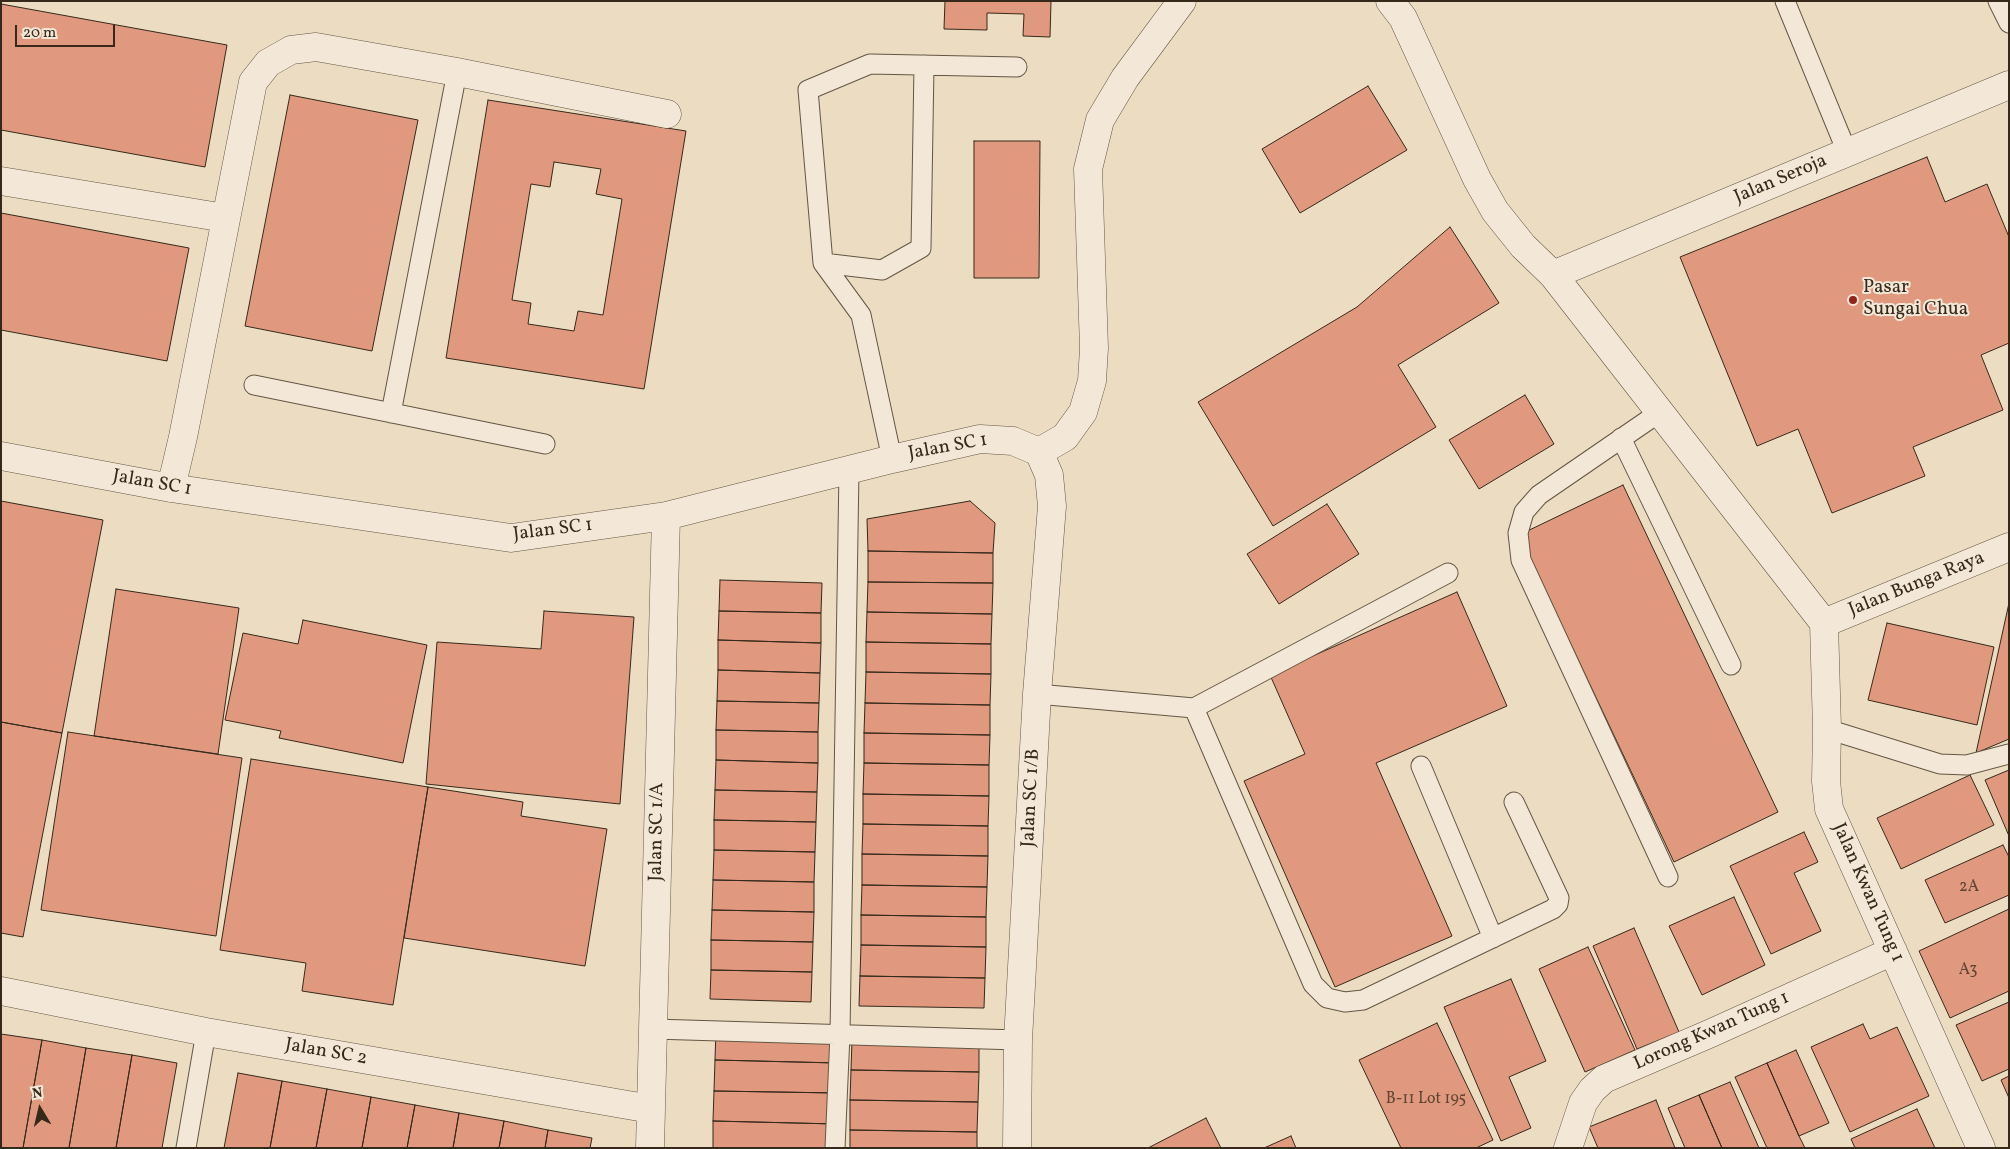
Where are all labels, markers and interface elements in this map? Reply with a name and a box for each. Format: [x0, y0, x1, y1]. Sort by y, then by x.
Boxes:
scale bar [18, 15, 118, 47]
text: 20 m [23, 23, 56, 44]
street label: Jalan Seroja [1731, 150, 1831, 210]
place label: Pasar Sungai Chua [1863, 278, 1968, 322]
marker: Pasar Sungai Chua [1847, 294, 1859, 306]
street label: Jalan SC 1 [907, 430, 989, 466]
street label: Jalan SC 1 [111, 466, 193, 502]
street label: Jalan SC 1 [512, 515, 594, 547]
street label: Jalan Bunga Raya [1846, 547, 1988, 623]
street label: Jalan SC 1/B [1018, 748, 1046, 848]
street label: Jalan SC 1/A [646, 782, 670, 882]
street label: Jalan Kwan Tung 1 [1826, 820, 1908, 966]
house number: 2A [1959, 878, 1979, 898]
house number: A3 [1959, 961, 1977, 981]
street label: Lorong Kwan Tung 1 [1631, 987, 1793, 1077]
street label: Jalan SC 2 [283, 1035, 369, 1071]
north arrow [15, 1084, 65, 1134]
text: N [31, 1084, 44, 1104]
house number: B-11 Lot 195 [1386, 1090, 1466, 1110]

